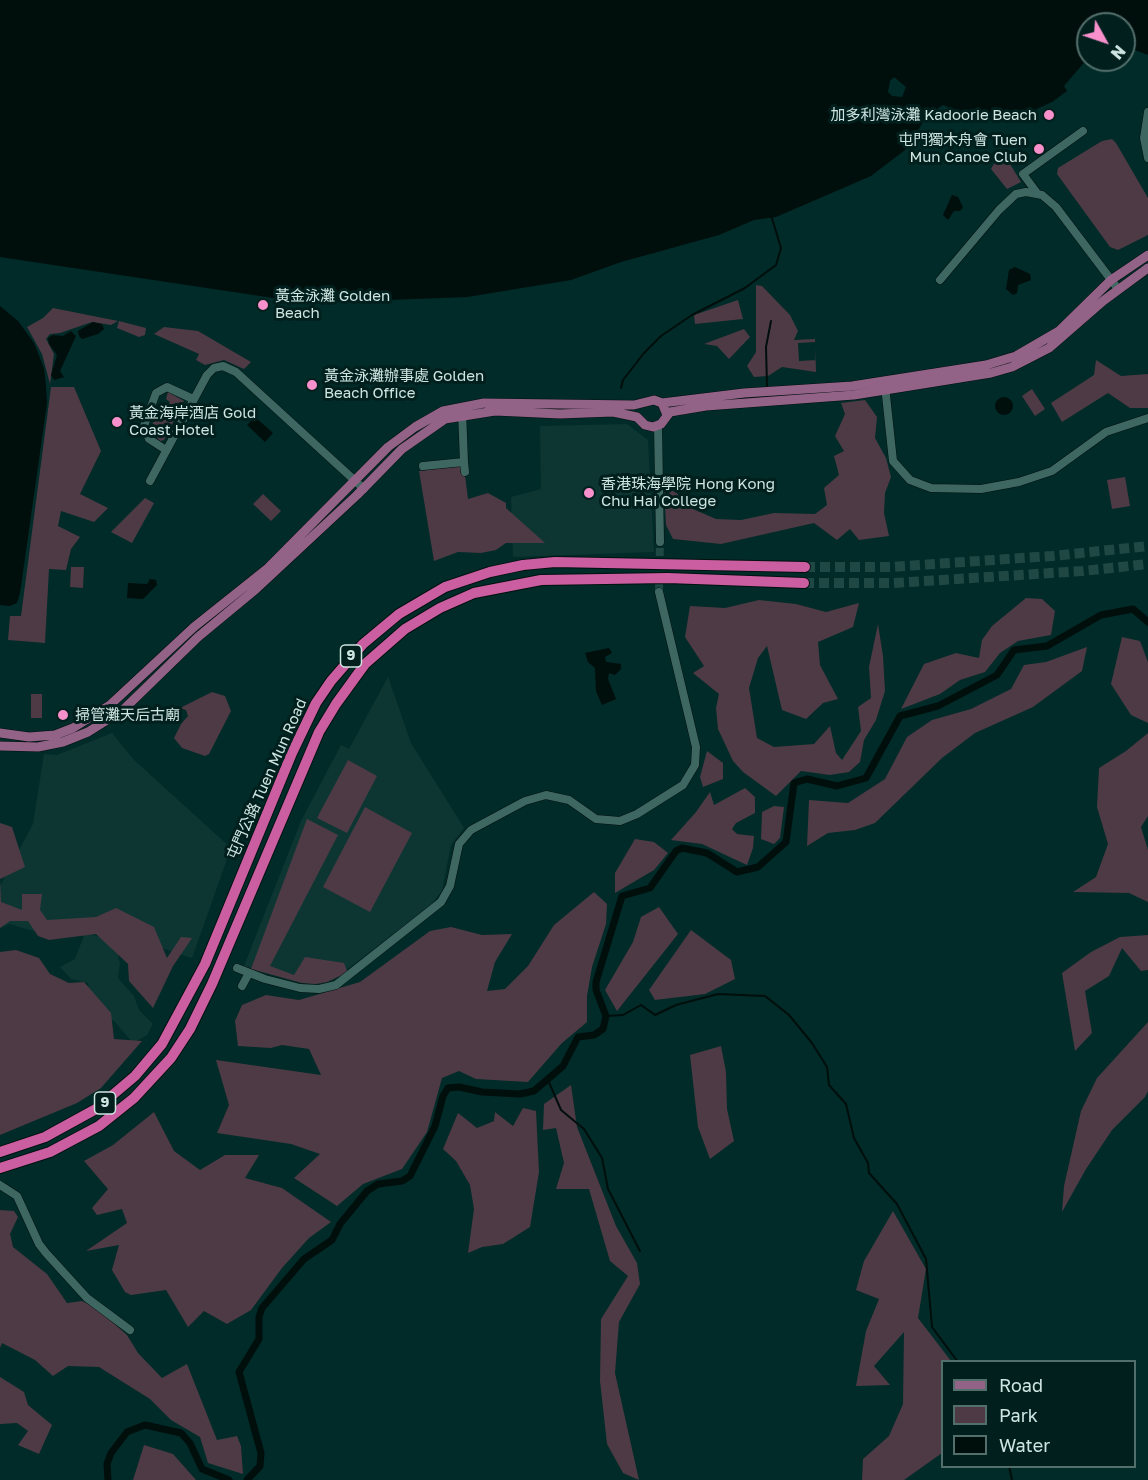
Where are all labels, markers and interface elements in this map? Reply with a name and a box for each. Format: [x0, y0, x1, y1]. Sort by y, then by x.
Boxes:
north arrow [1076, 12, 1136, 72]
text: N [1107, 41, 1130, 63]
place label: 加多利灣泳灘 Kadoorie Beach [830, 106, 1037, 124]
marker: 加多利灣泳灘 Kadoorie Beach [1042, 108, 1056, 122]
place label: 屯門獨木舟會 Tuen Mun Canoe Club [898, 131, 1027, 166]
marker: 屯門獨木舟會 Tuen Mun Canoe Club [1032, 142, 1046, 156]
place label: 黃金泳灘 Golden Beach [275, 287, 390, 322]
marker: 黃金泳灘 Golden Beach [256, 298, 270, 312]
place label: 黃金泳灘辦事處 Golden Beach Office [324, 367, 484, 402]
marker: 黃金泳灘辦事處 Golden Beach Office [305, 378, 319, 392]
place label: 黃金海岸酒店 Gold Coast Hotel [129, 404, 256, 439]
marker: 黃金海岸酒店 Gold Coast Hotel [110, 415, 124, 429]
place label: 香港珠海學院 Hong Kong Chu Hai College [601, 475, 775, 510]
marker: 香港珠海學院 Hong Kong Chu Hai College [582, 486, 596, 500]
road number: 9 [340, 645, 362, 667]
street label: 屯門公路 Tuen Mun Road [223, 696, 311, 862]
place label: 掃管灘天后古廟 [75, 706, 180, 724]
marker: 掃管灘天后古廟 [56, 708, 70, 722]
road number: 9 [94, 1092, 116, 1114]
legend [941, 1360, 1136, 1468]
text: Road [999, 1374, 1043, 1396]
text: Park [999, 1404, 1038, 1426]
text: Water [999, 1434, 1050, 1456]

